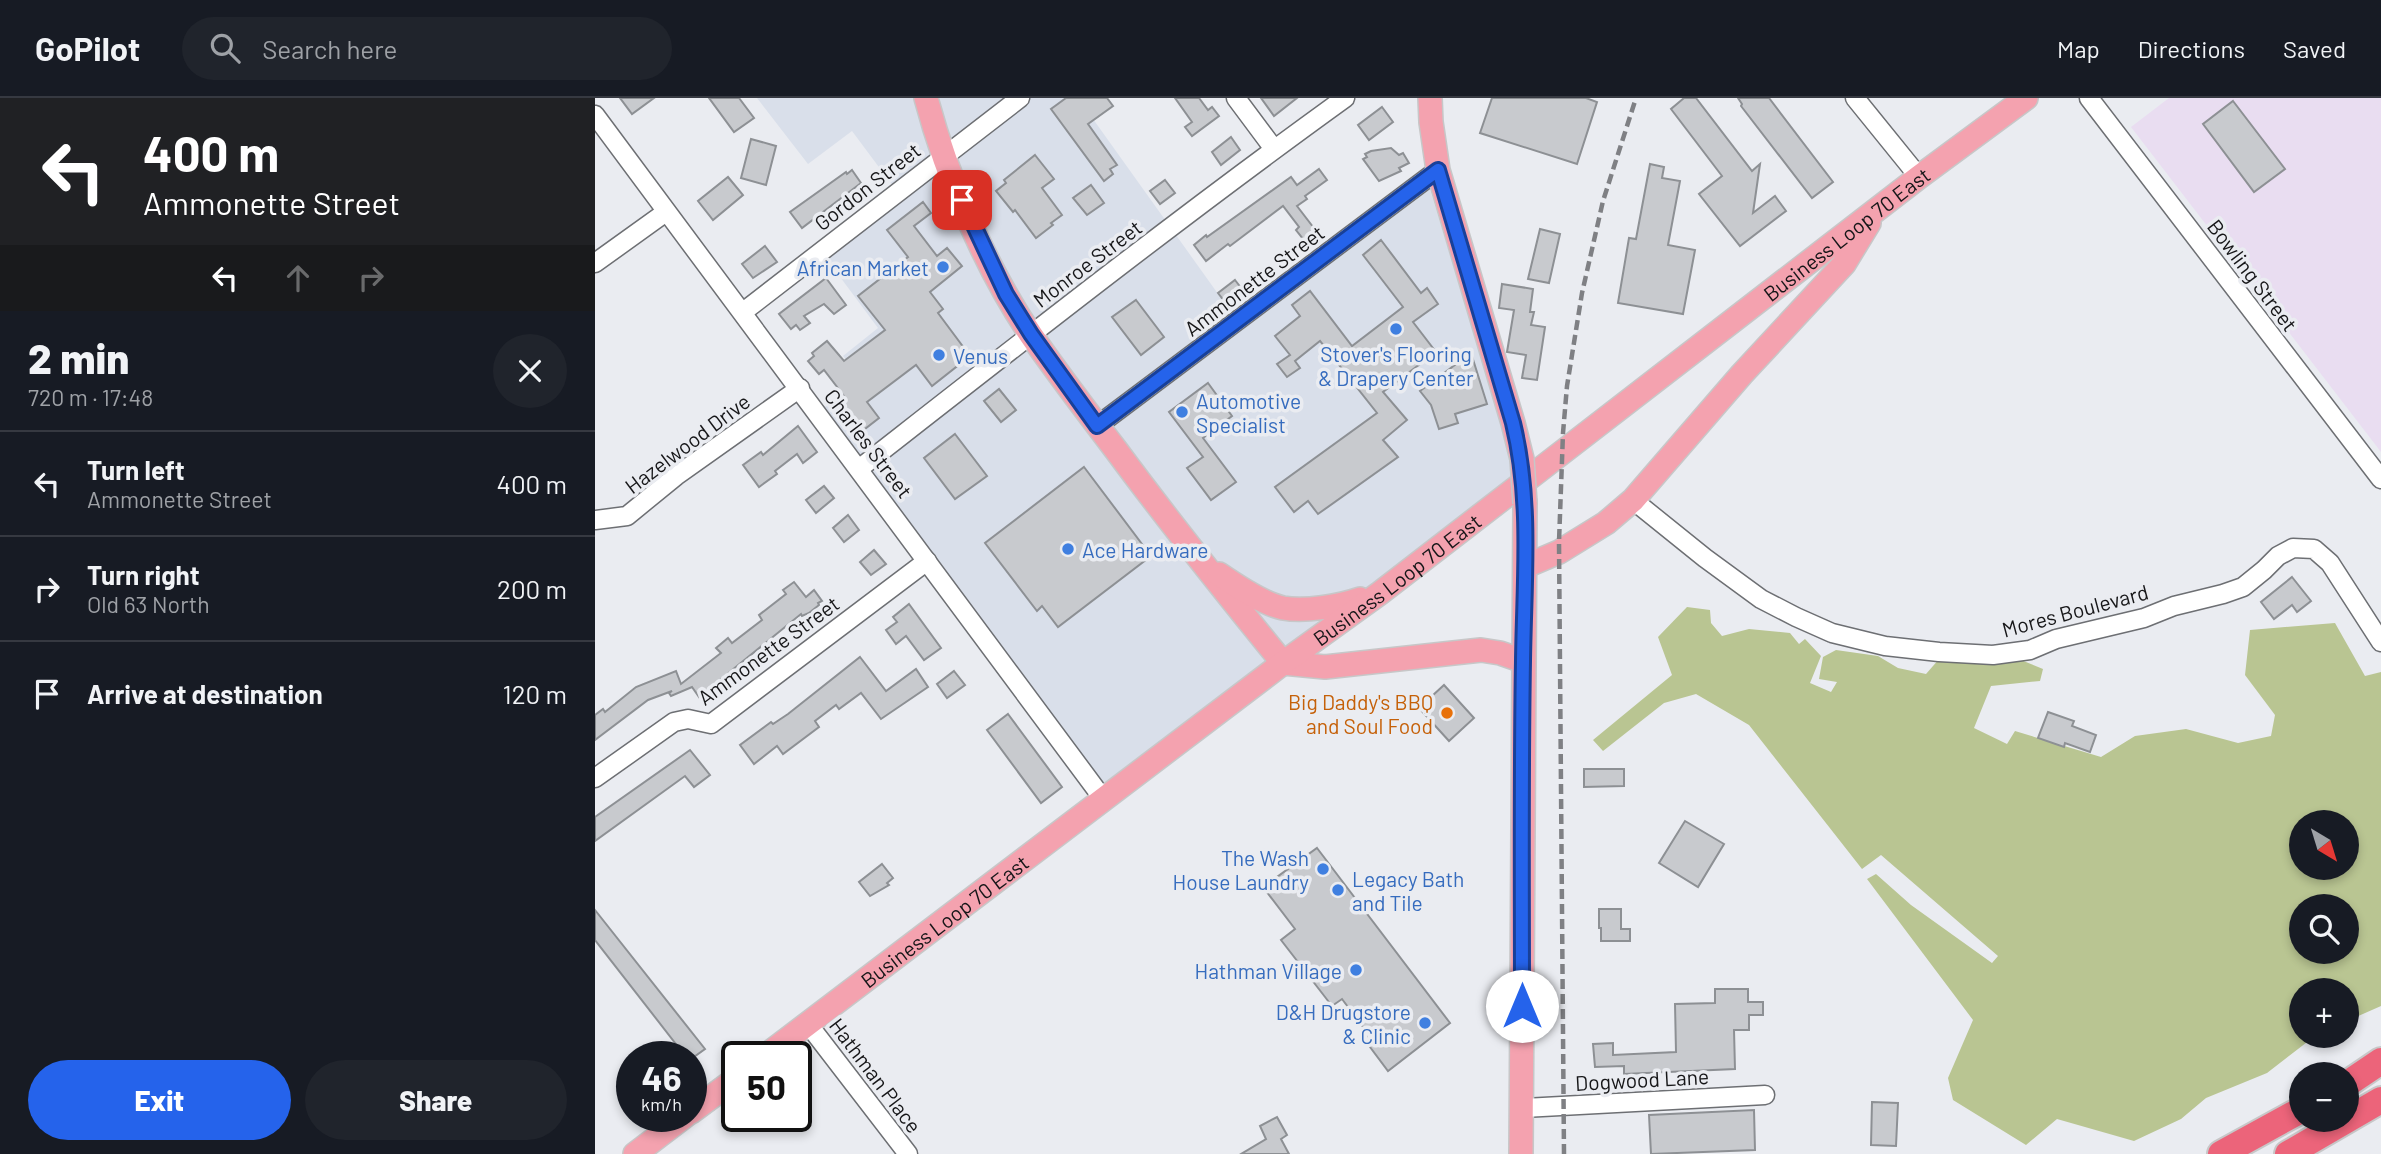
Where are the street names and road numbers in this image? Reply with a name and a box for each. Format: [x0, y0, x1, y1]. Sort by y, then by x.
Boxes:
street label: Gordon Street [809, 137, 925, 235]
street label: Business Loop 70 East [1758, 161, 1934, 305]
street label: Monroe Street [1028, 214, 1146, 312]
street label: Bowling Street [2203, 214, 2303, 336]
street label: Ammonette Street [1179, 219, 1329, 341]
street label: Charles Street [820, 384, 918, 502]
street label: Hazelwood Drive [620, 388, 754, 498]
street label: Business Loop 70 East [1308, 508, 1486, 650]
street label: Mores Boulevard [1999, 578, 2151, 642]
street label: Ammonette Street [692, 590, 844, 710]
street label: Business Loop 70 East [855, 849, 1033, 992]
street label: Hathman Place [825, 1013, 927, 1137]
street label: Dogwood Lane [1574, 1063, 1710, 1095]

